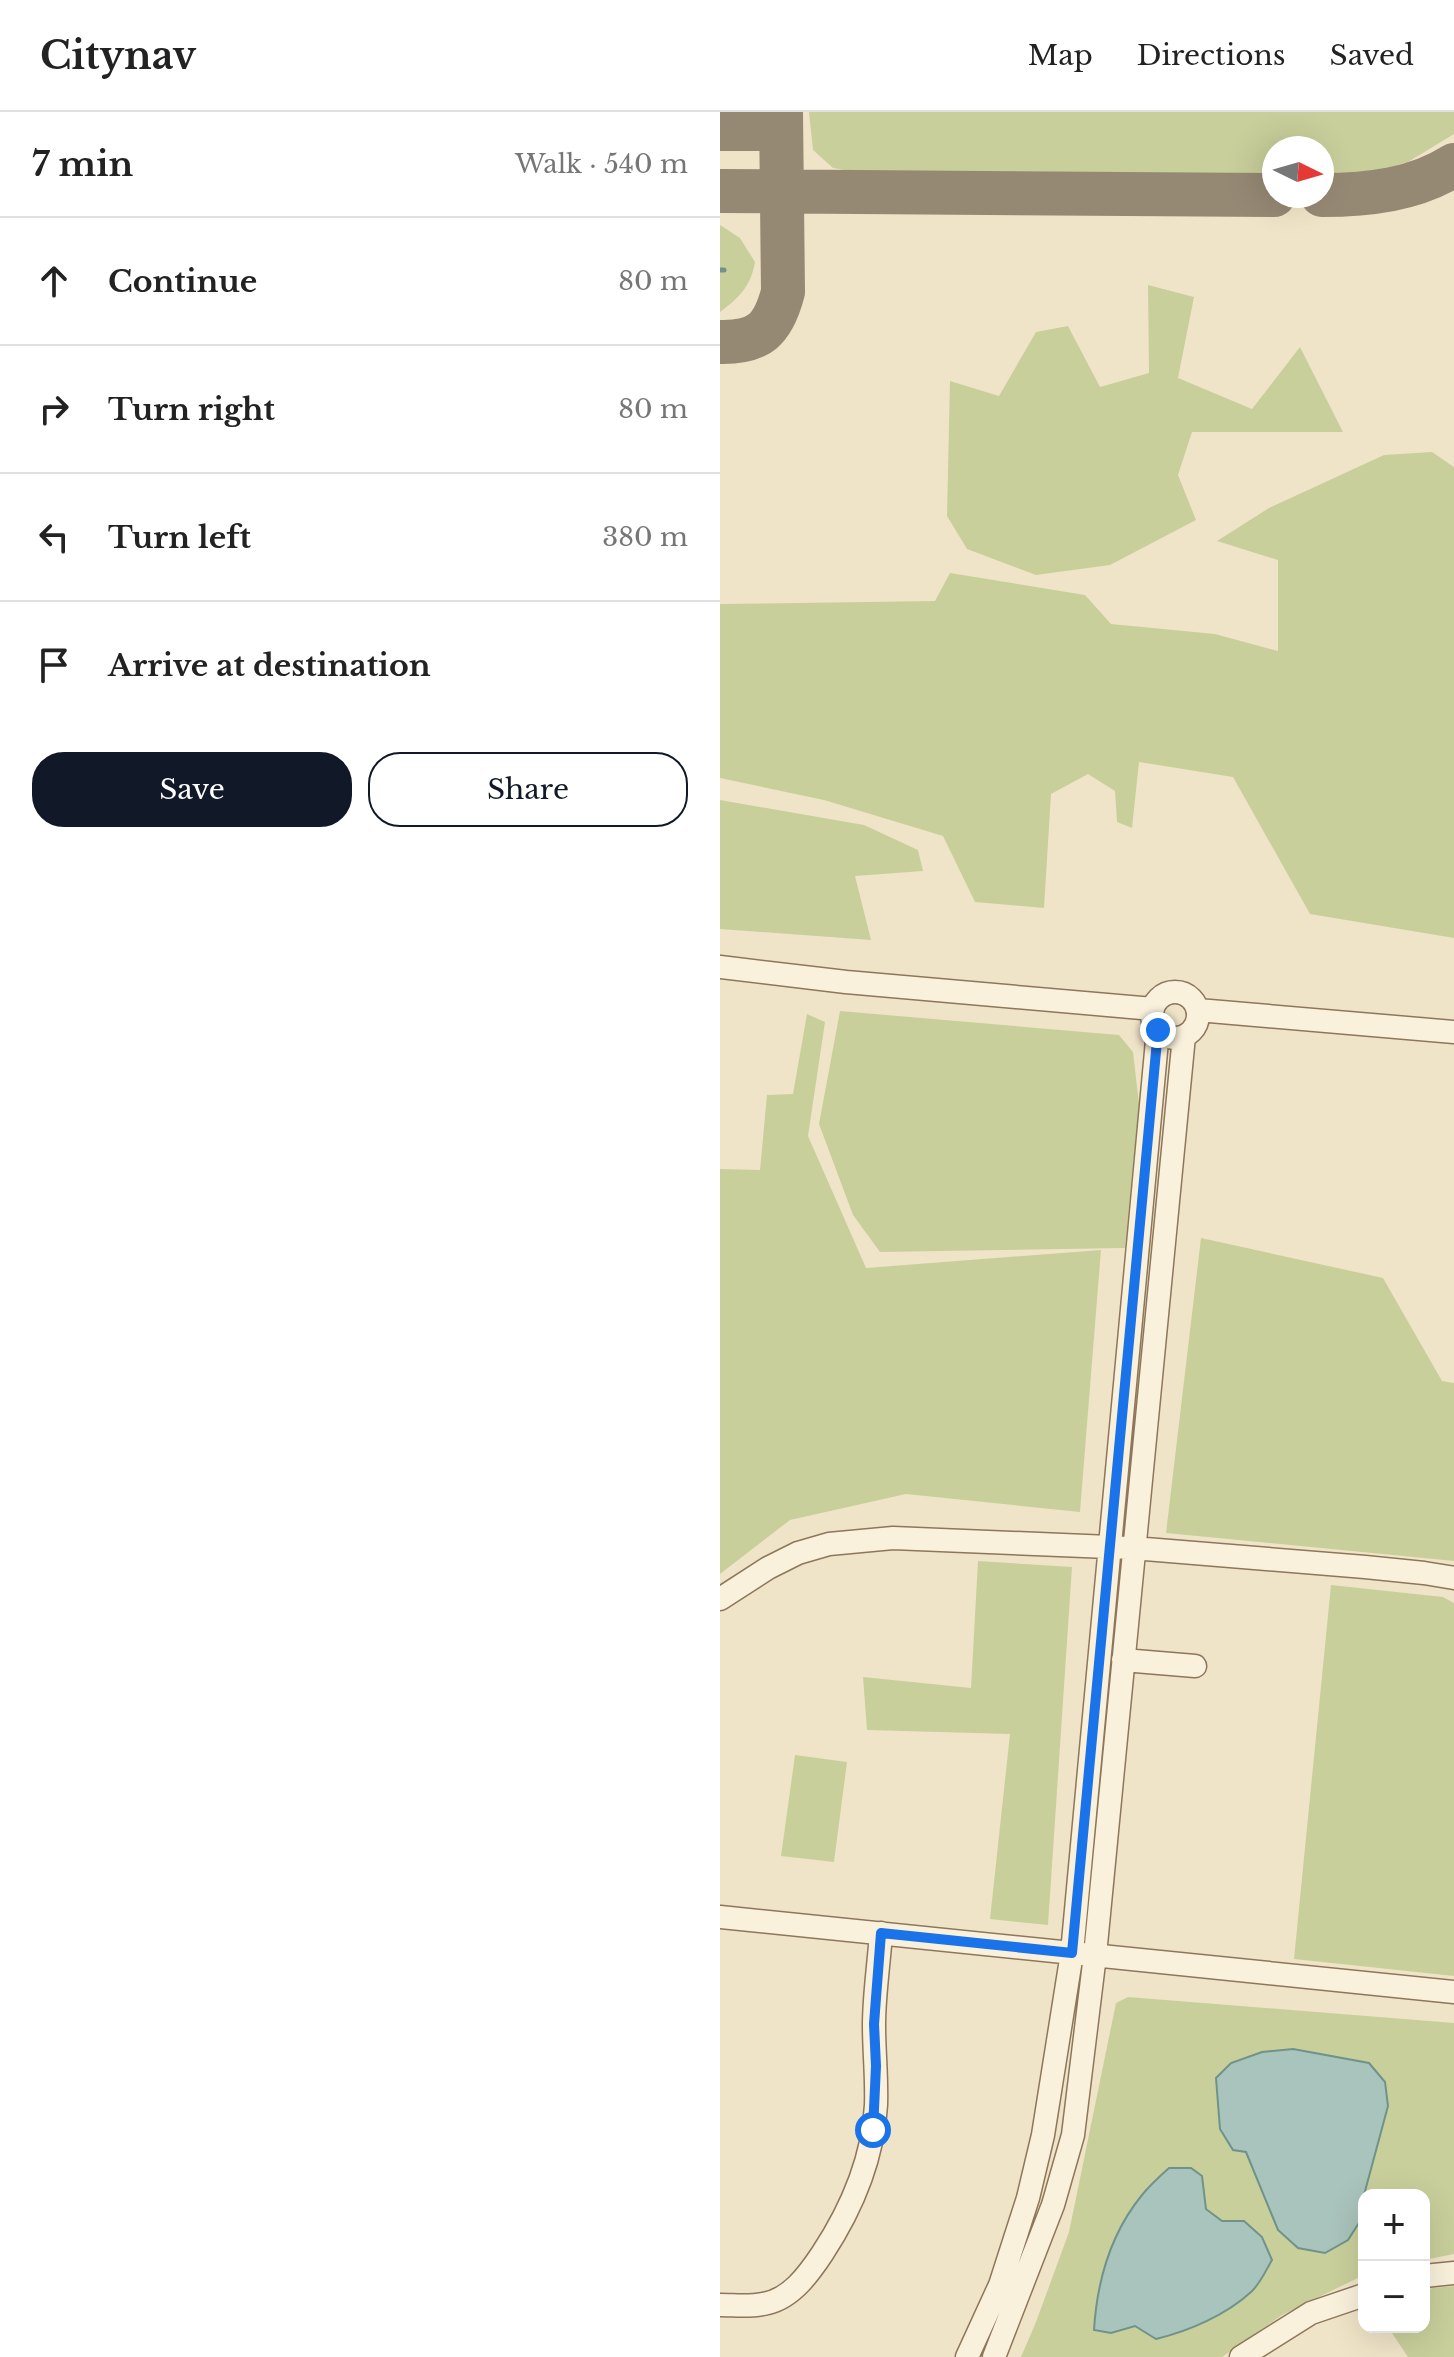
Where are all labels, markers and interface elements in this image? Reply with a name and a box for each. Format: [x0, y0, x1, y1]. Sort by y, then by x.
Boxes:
text: Citynav [40, 32, 196, 79]
text: Map [1028, 38, 1093, 73]
text: Directions [1137, 38, 1286, 73]
text: Saved [1330, 38, 1414, 73]
north arrow [1262, 136, 1334, 208]
text: 7 min [32, 143, 133, 185]
text: Walk · 540 m [515, 148, 688, 180]
icon: ahead [32, 259, 76, 303]
text: Continue [108, 263, 257, 300]
text: 80 m [618, 265, 688, 297]
icon: right [32, 387, 76, 431]
text: Turn right [108, 391, 275, 428]
text: 80 m [618, 393, 688, 425]
icon: left [32, 515, 76, 559]
text: Turn left [108, 519, 251, 556]
text: 380 m [602, 521, 688, 553]
icon: arrive [32, 643, 76, 687]
text: Arrive at destination [108, 647, 431, 684]
button: Save [32, 752, 352, 827]
button: Share [368, 752, 688, 827]
route end [1140, 1012, 1176, 1048]
route start [855, 2112, 891, 2148]
map controls [1358, 2189, 1430, 2333]
button: + [1358, 2189, 1430, 2261]
button: − [1358, 2261, 1430, 2333]

